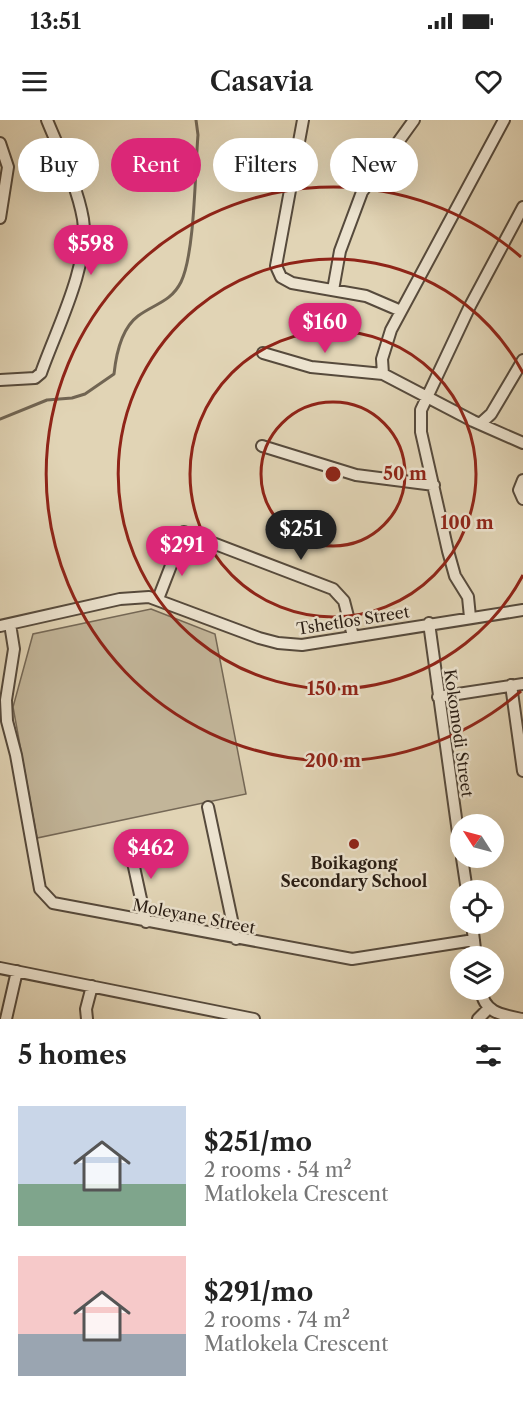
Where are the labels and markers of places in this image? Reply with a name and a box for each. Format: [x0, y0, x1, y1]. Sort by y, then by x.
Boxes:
pin: $598 [55, 225, 127, 276]
pin: $160 [289, 303, 361, 354]
centre of rings [323, 464, 343, 484]
pin: $251 [265, 510, 337, 561]
pin: $291 [146, 526, 218, 577]
pin: $462 [115, 829, 187, 880]
marker: Boikagong Secondary School [347, 837, 361, 851]
place label: Boikagong Secondary School [281, 853, 428, 891]

